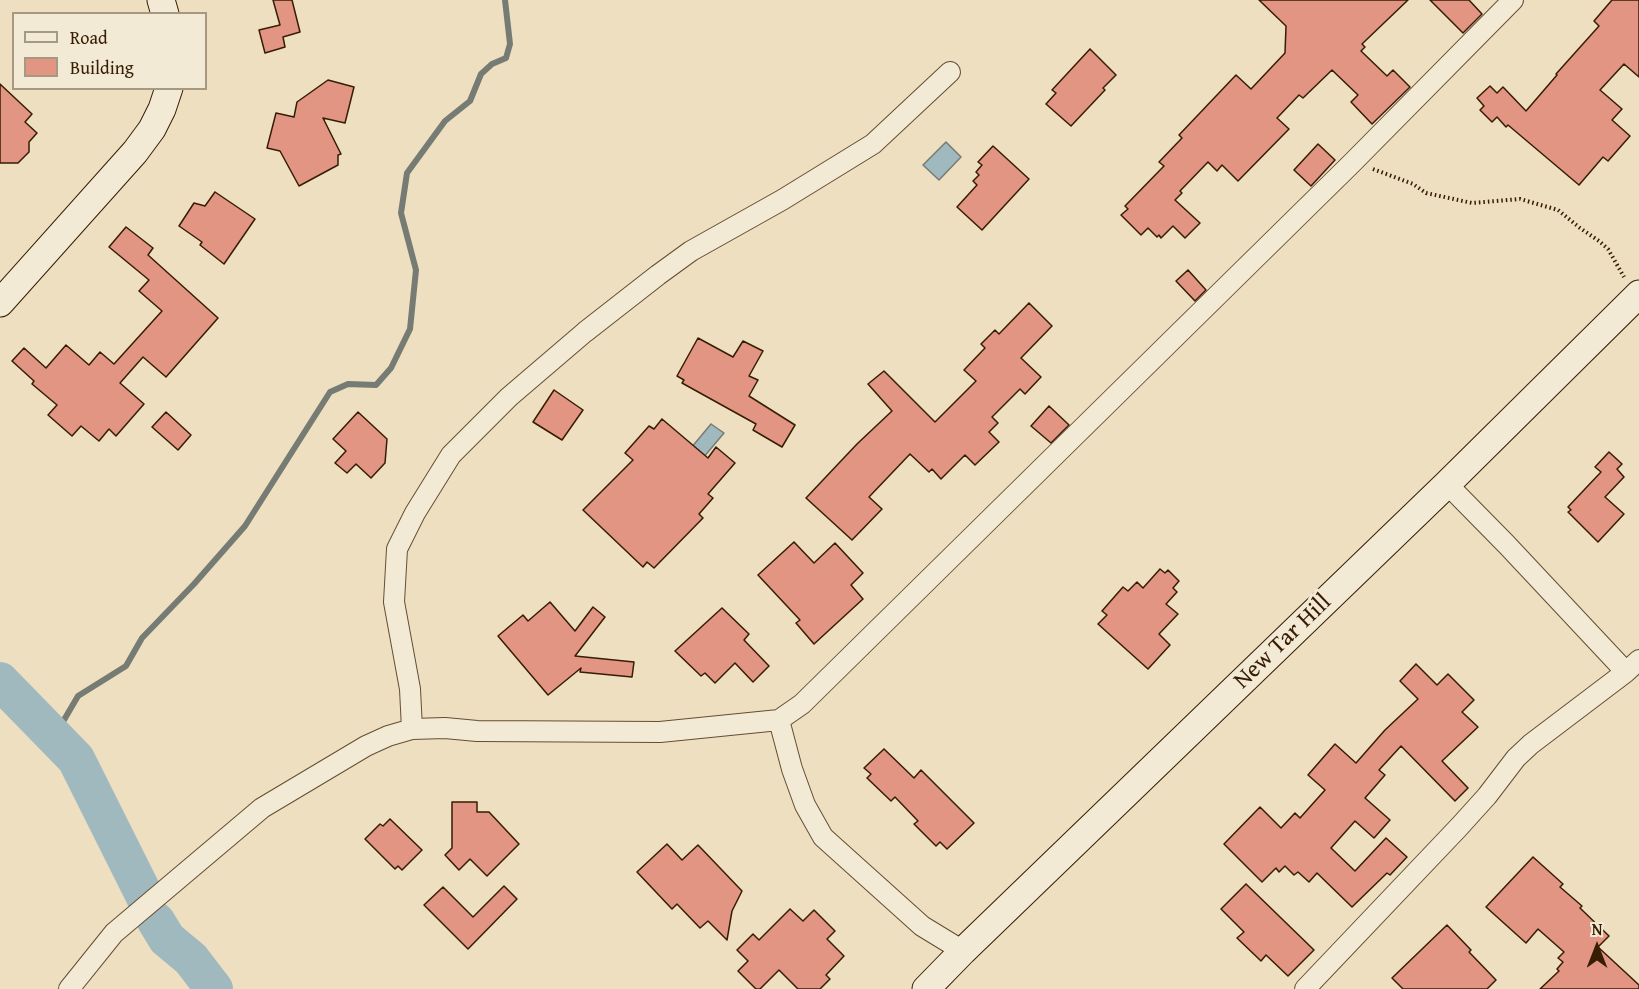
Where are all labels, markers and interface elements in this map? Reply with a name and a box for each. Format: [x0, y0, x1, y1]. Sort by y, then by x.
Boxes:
legend [12, 12, 207, 90]
text: Road [70, 24, 108, 51]
text: Building [70, 54, 134, 81]
street label: New Tar Hill [1228, 588, 1338, 696]
north arrow [1567, 917, 1627, 977]
text: N [1592, 917, 1602, 941]

